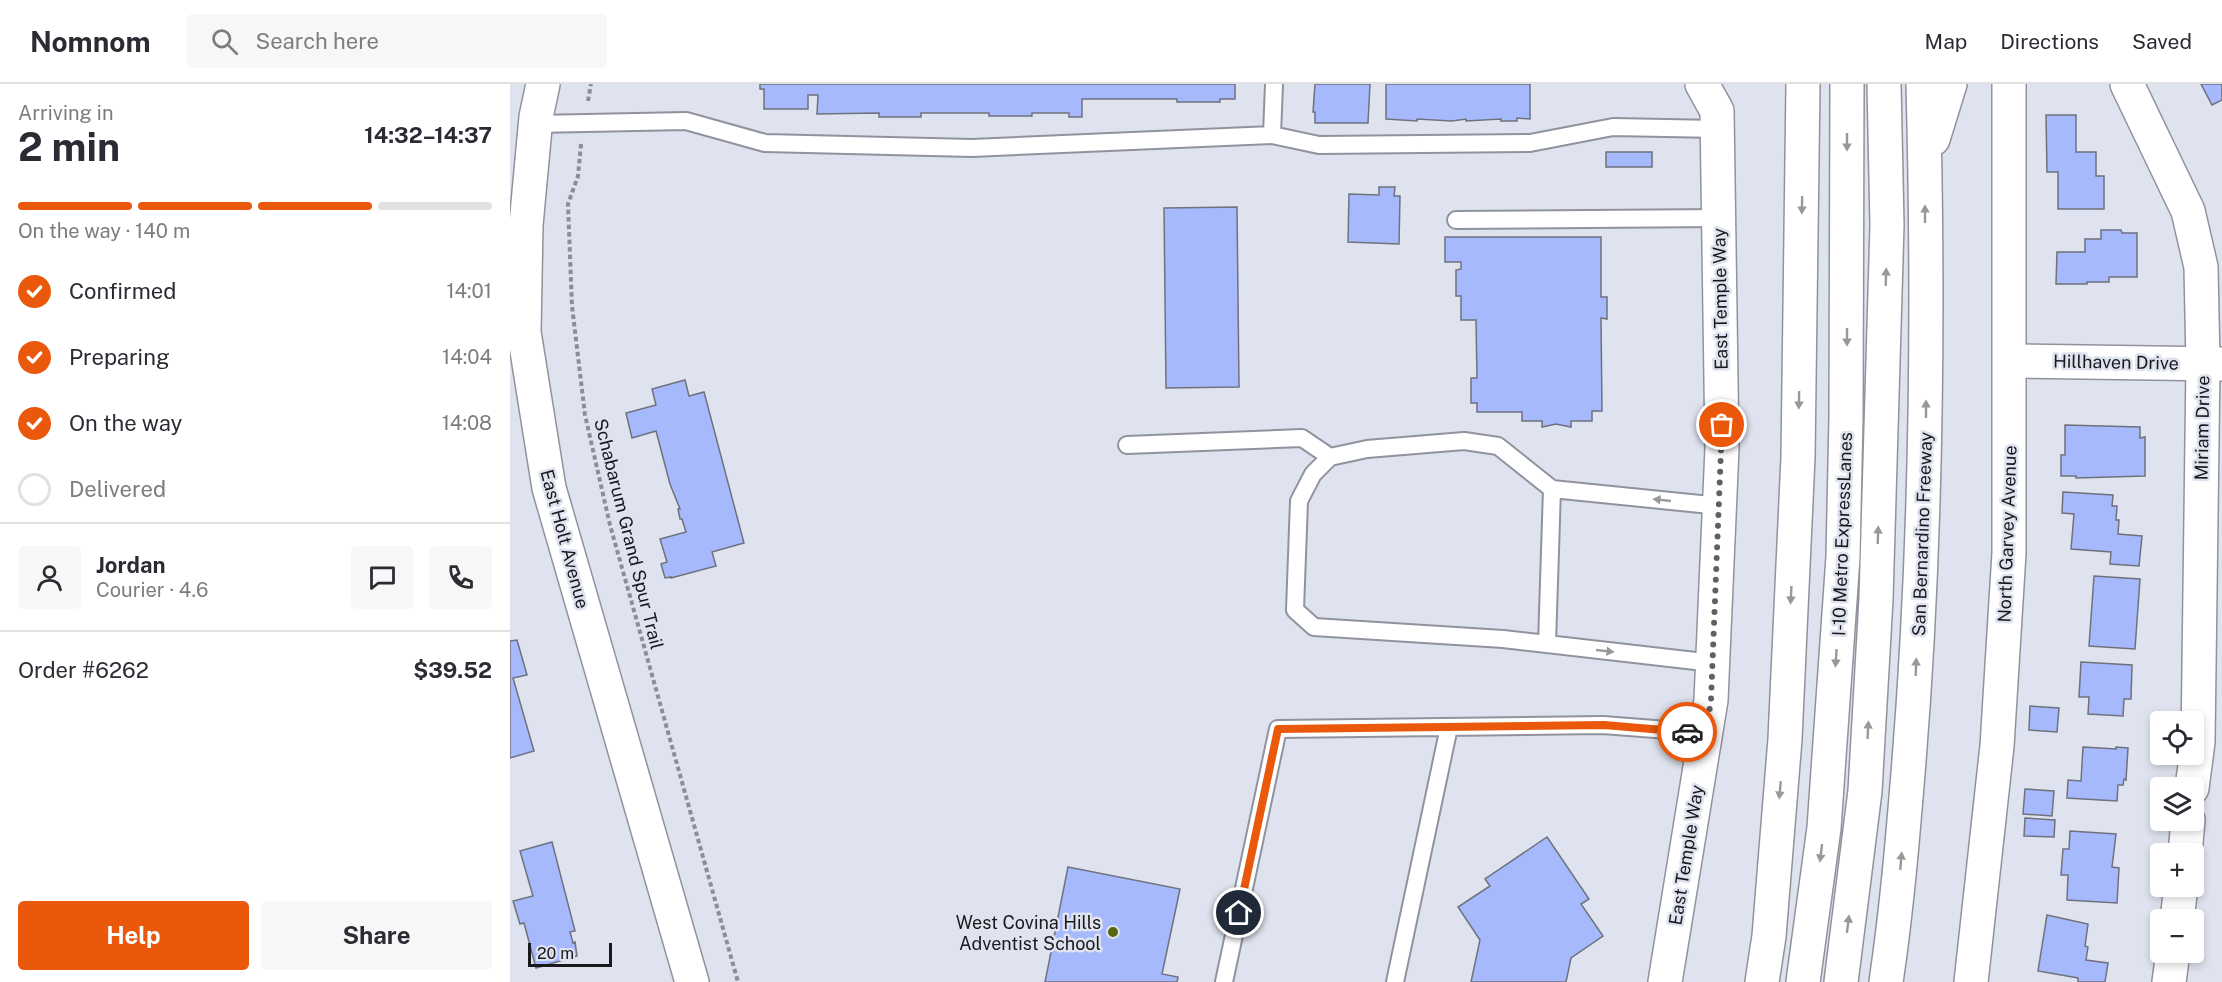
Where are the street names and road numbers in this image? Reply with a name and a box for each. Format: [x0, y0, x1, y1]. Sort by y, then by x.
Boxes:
street label: East Temple Way [1708, 228, 1732, 370]
street label: Hillhaven Drive [2053, 350, 2179, 374]
street label: Miriam Drive [2191, 375, 2213, 481]
street label: Schabarum Grand Spur Trail [590, 416, 668, 652]
street label: San Bernardino Freeway [1908, 431, 1936, 637]
street label: I-10 Metro ExpressLanes [1828, 432, 1856, 636]
street label: North Garvey Avenue [1993, 445, 2021, 623]
street label: East Holt Avenue [536, 467, 594, 611]
street label: East Temple Way [1665, 783, 1708, 927]

